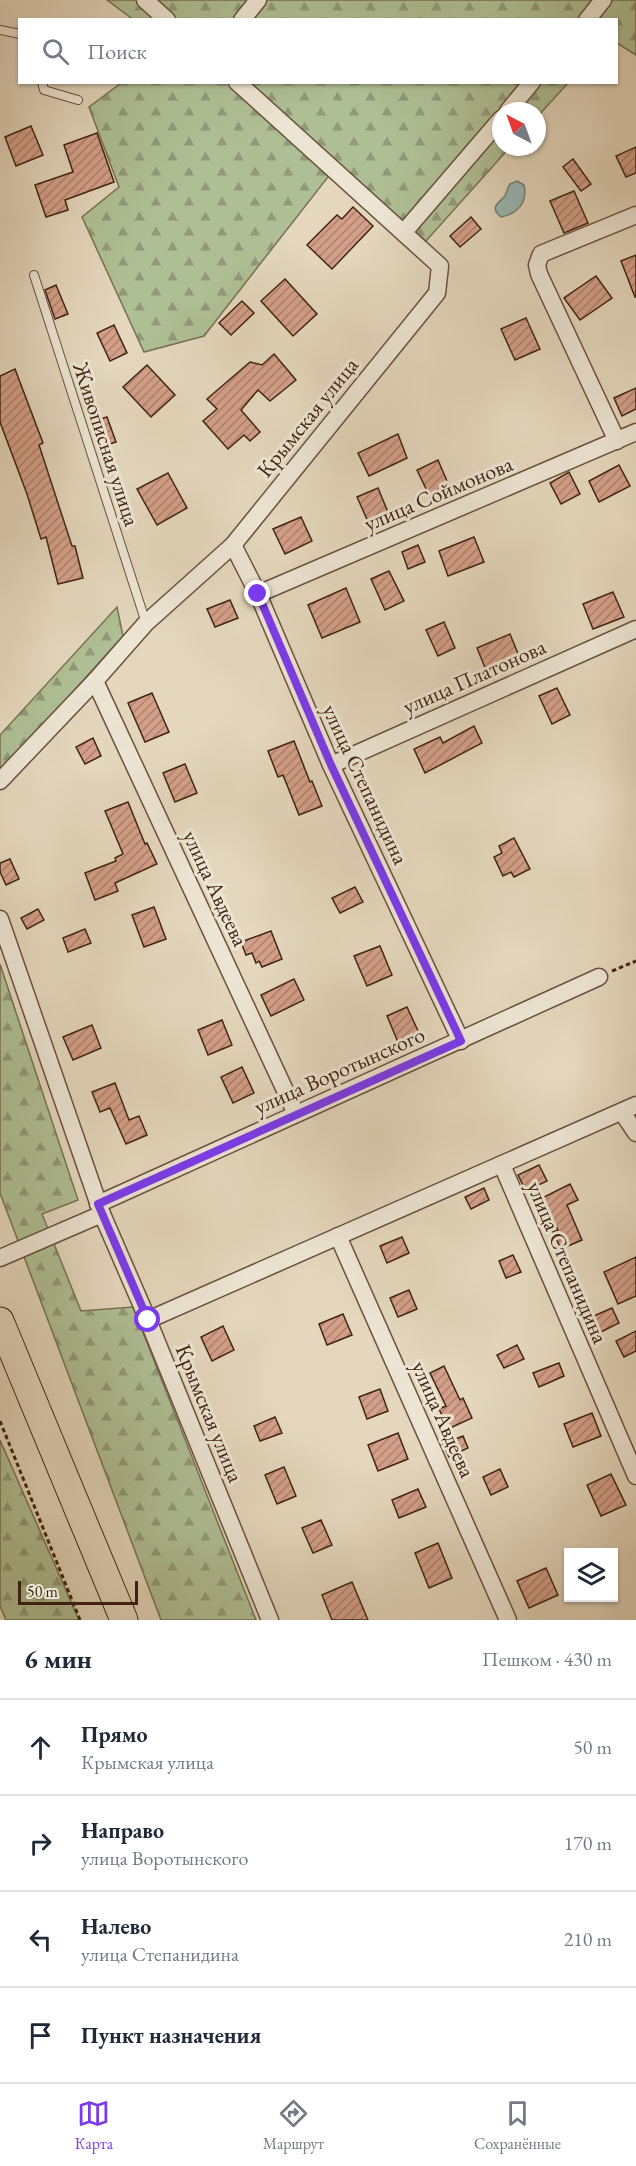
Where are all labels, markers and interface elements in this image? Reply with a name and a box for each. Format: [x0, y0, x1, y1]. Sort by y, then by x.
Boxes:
search box [18, 18, 618, 84]
icon: search [39, 35, 72, 68]
text: Поиск [87, 37, 147, 66]
north arrow [492, 102, 546, 156]
street label: Крымская улица [250, 351, 365, 483]
street label: Живописная улица [66, 358, 147, 530]
street label: улица Соймонова [359, 449, 517, 538]
route end [244, 580, 270, 606]
street label: улица Платонова [398, 632, 551, 721]
street label: улица Степанидина [316, 699, 416, 869]
street label: улица Авдеева [176, 825, 255, 951]
street label: улица Воротынского [249, 1020, 429, 1121]
street label: улица Степанидина [520, 1177, 615, 1348]
route start [134, 1306, 160, 1332]
street label: Крымская улица [169, 1340, 250, 1487]
street label: улица Авдеева [405, 1356, 482, 1482]
map controls [564, 1548, 618, 1602]
button: layers [564, 1548, 618, 1602]
scale bar [18, 1578, 138, 1606]
text: 50 m [27, 1581, 58, 1602]
text: 6 мин [24, 1642, 92, 1676]
text: Пешком · 430 m [482, 1646, 612, 1672]
text: Прямо [81, 1720, 148, 1749]
icon: ahead [24, 1731, 57, 1764]
text: 50 m [573, 1734, 612, 1760]
text: Крымская улица [81, 1749, 214, 1775]
text: Направо [81, 1816, 164, 1845]
icon: right [24, 1827, 57, 1860]
text: 170 m [564, 1830, 612, 1856]
text: улица Воротынского [81, 1845, 248, 1871]
text: Налево [81, 1912, 151, 1941]
icon: left [24, 1923, 57, 1956]
text: 210 m [564, 1926, 612, 1952]
text: улица Степанидина [81, 1941, 239, 1967]
icon: arrive [24, 2019, 57, 2052]
text: Пункт назначения [81, 2021, 261, 2050]
tab: Карта [75, 2097, 113, 2154]
tab: Маршрут [263, 2097, 324, 2154]
tab: Сохранённые [474, 2097, 561, 2154]

